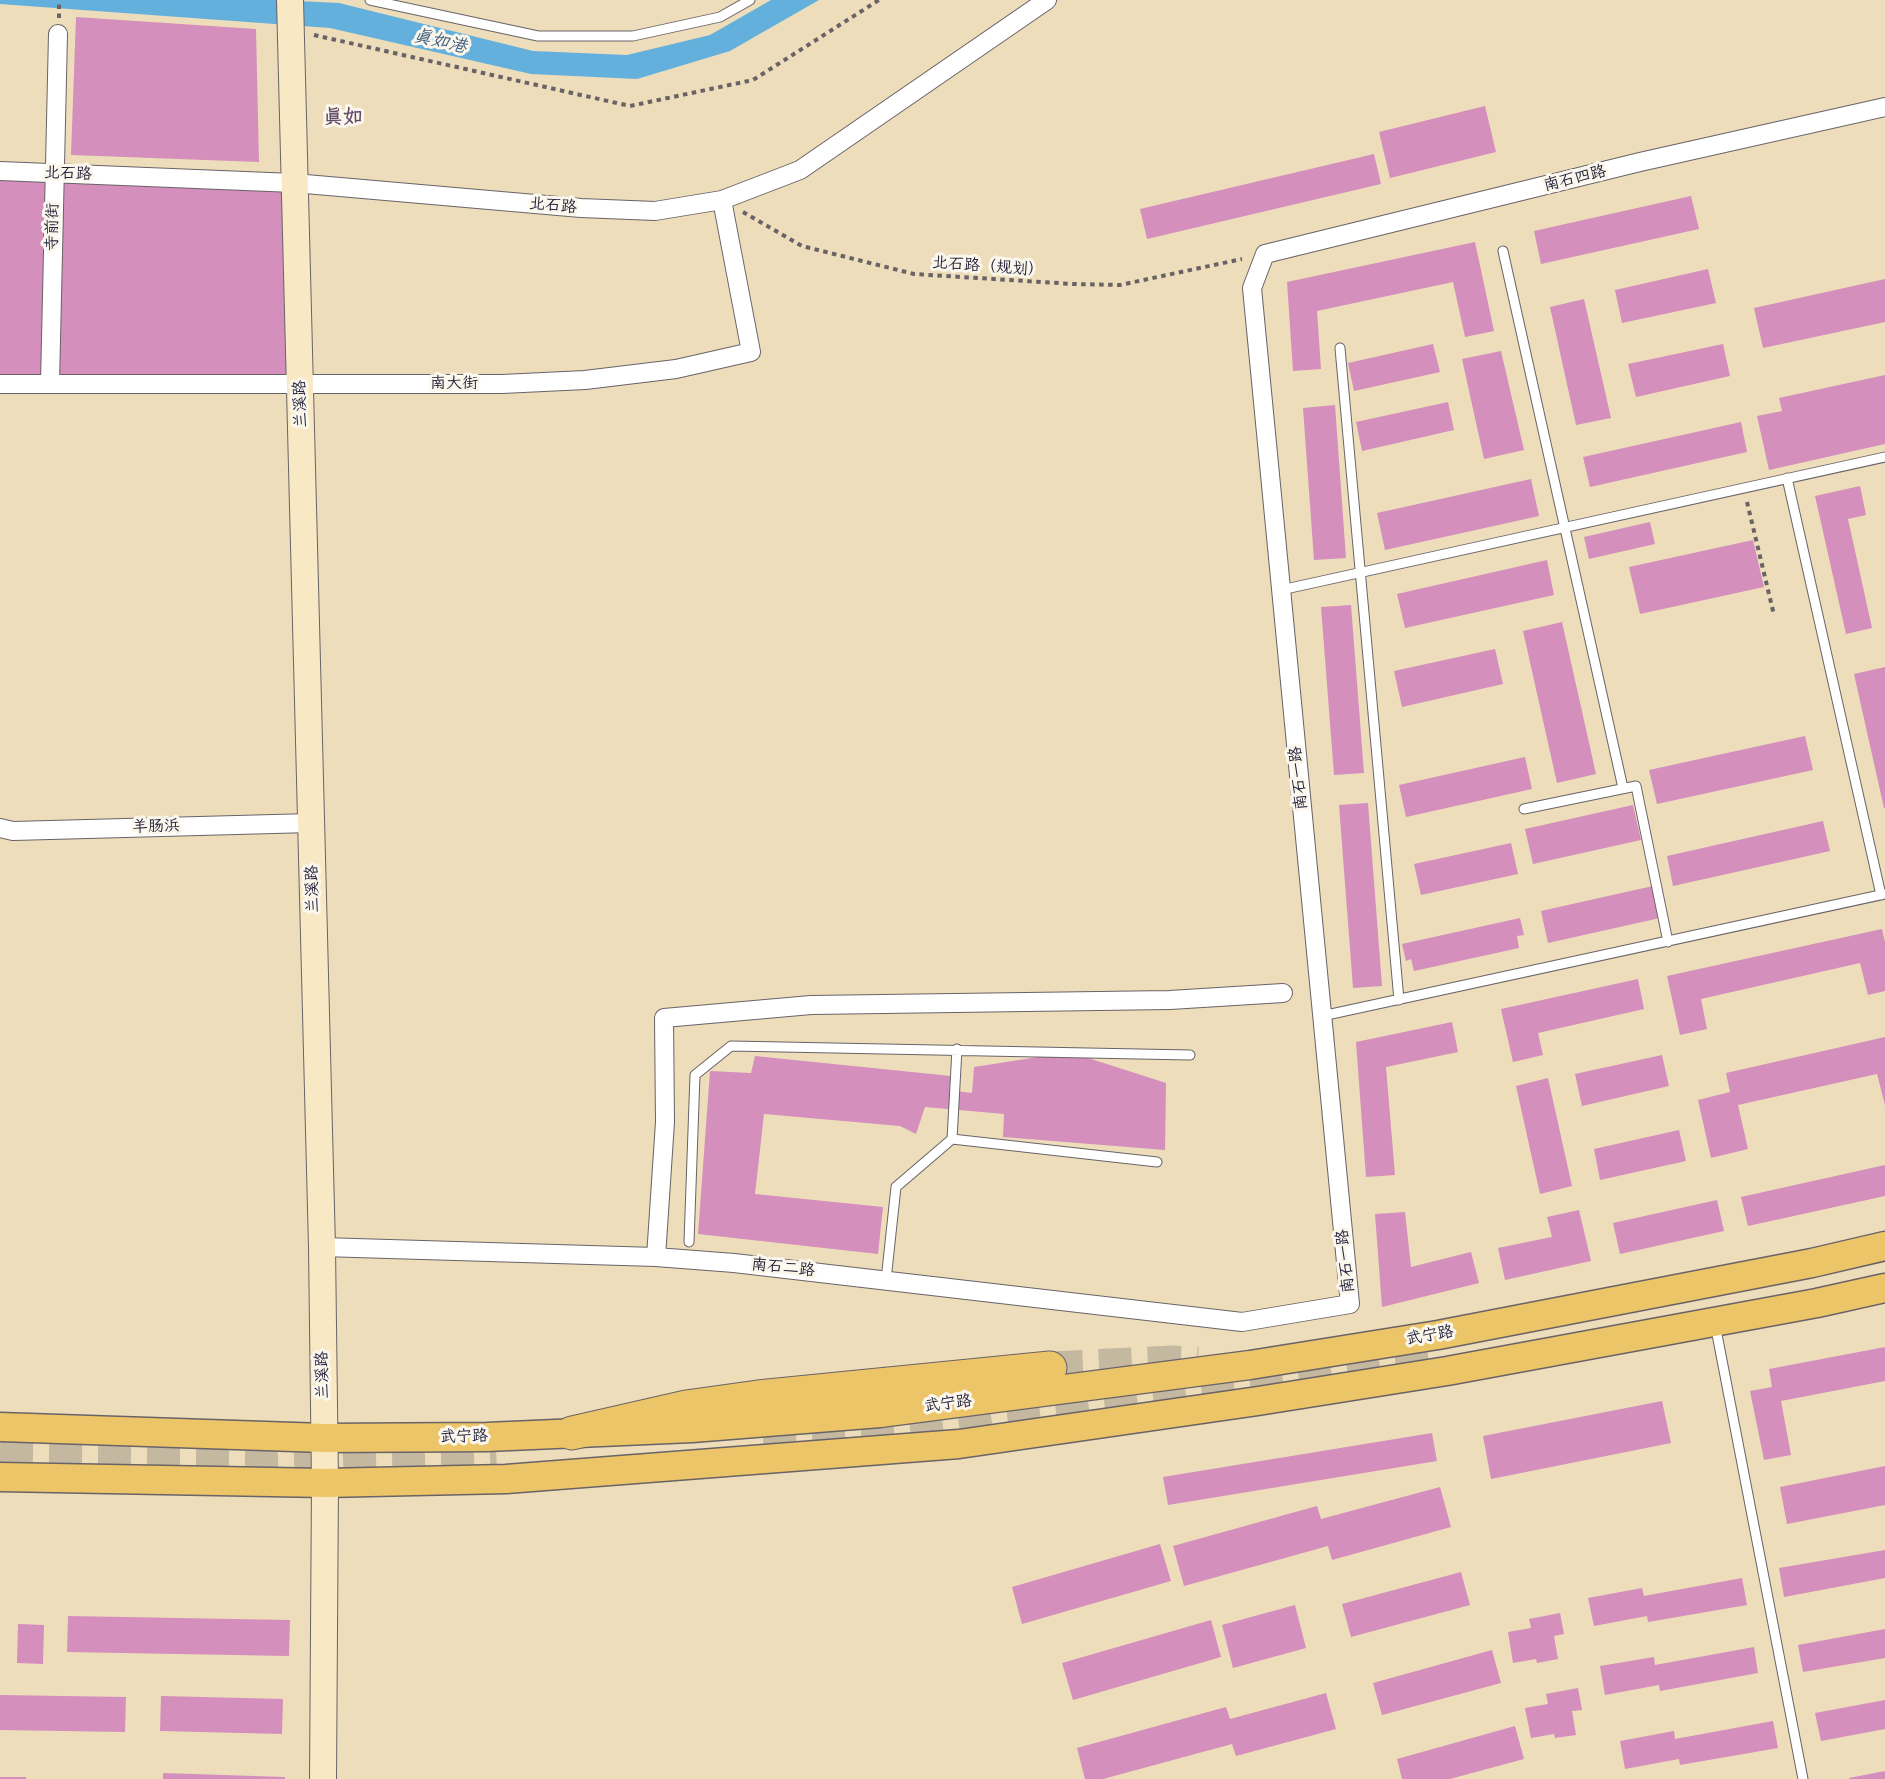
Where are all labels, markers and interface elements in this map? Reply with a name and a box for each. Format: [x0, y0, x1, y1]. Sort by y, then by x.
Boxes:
water label: 真如港 [411, 25, 469, 59]
district label: 真如 [323, 106, 363, 130]
street label: 南石四路 [1542, 162, 1608, 196]
street label: 北石路 [44, 164, 92, 184]
street label: 北石路 [528, 194, 578, 218]
street label: 寺前街 [43, 203, 63, 251]
street label: 北石路（规划） [931, 254, 1045, 280]
street label: 南大街 [430, 374, 478, 394]
street label: 兰溪路 [291, 380, 311, 428]
street label: 南石一路 [1286, 745, 1312, 811]
street label: 羊肠浜 [132, 817, 180, 837]
street label: 兰溪路 [303, 865, 323, 913]
street label: 南石一路 [1333, 1228, 1359, 1294]
street label: 南石二路 [750, 1255, 816, 1281]
street label: 武宁路 [1405, 1322, 1455, 1350]
street label: 兰溪路 [313, 1351, 333, 1399]
street label: 武宁路 [923, 1392, 973, 1416]
street label: 武宁路 [440, 1427, 488, 1447]

